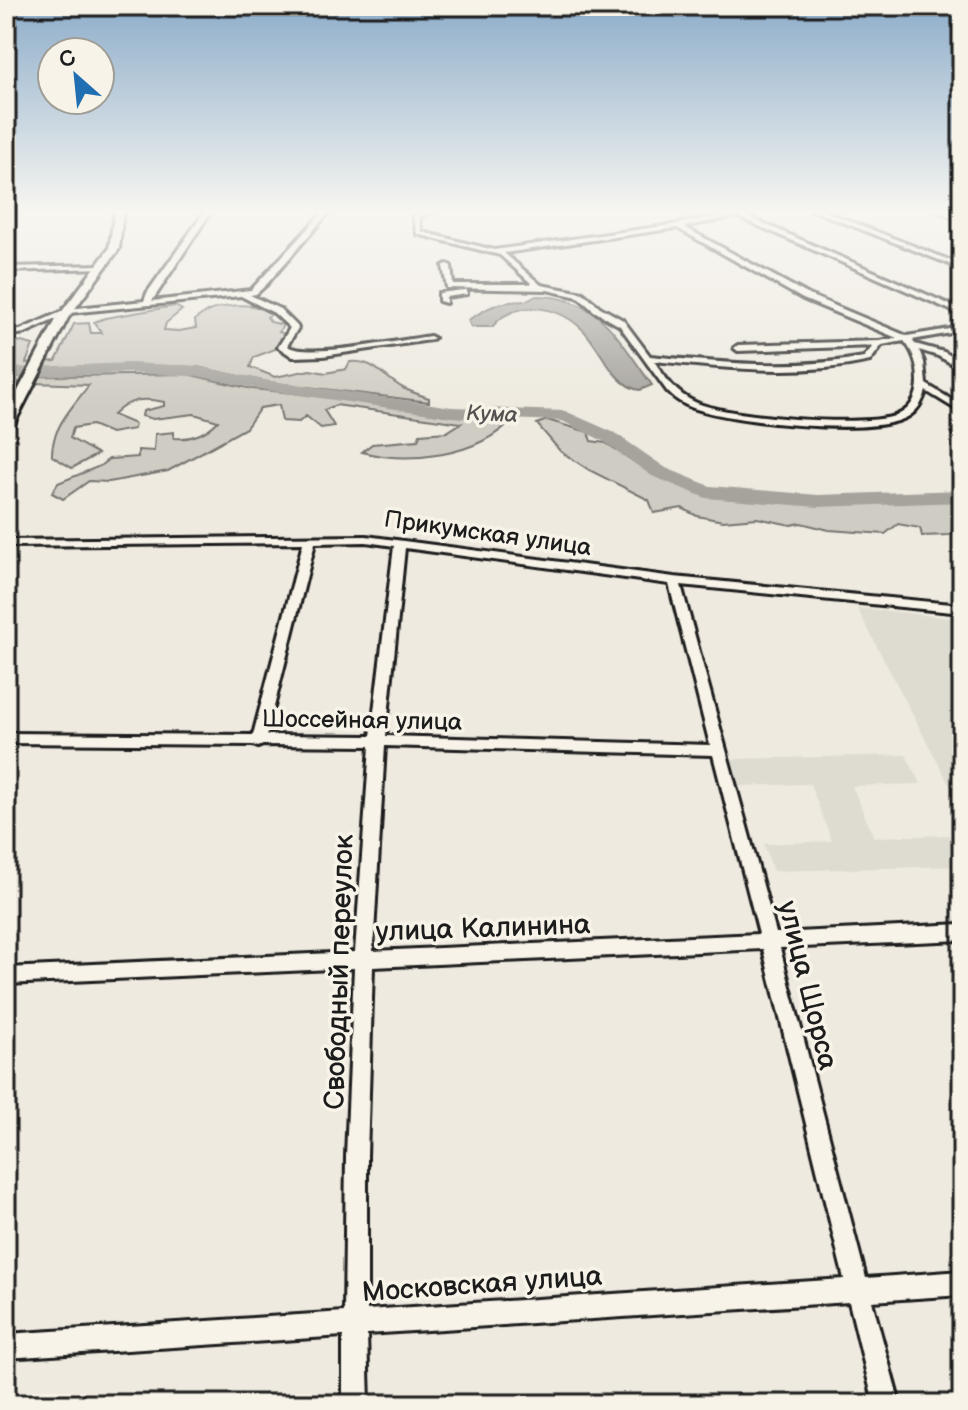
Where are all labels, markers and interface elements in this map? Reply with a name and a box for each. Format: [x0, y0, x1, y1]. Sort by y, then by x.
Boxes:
north arrow [36, 36, 116, 116]
text: С [55, 44, 81, 75]
water label: Кума [466, 400, 518, 429]
street label: Прикумская улица [382, 505, 593, 562]
street label: Шоссейная улица [262, 704, 462, 737]
street label: Свободный переулок [318, 834, 361, 1110]
street label: улица Щорса [771, 897, 845, 1074]
street label: улица Калинина [375, 908, 592, 949]
street label: Московская улица [361, 1260, 604, 1309]

